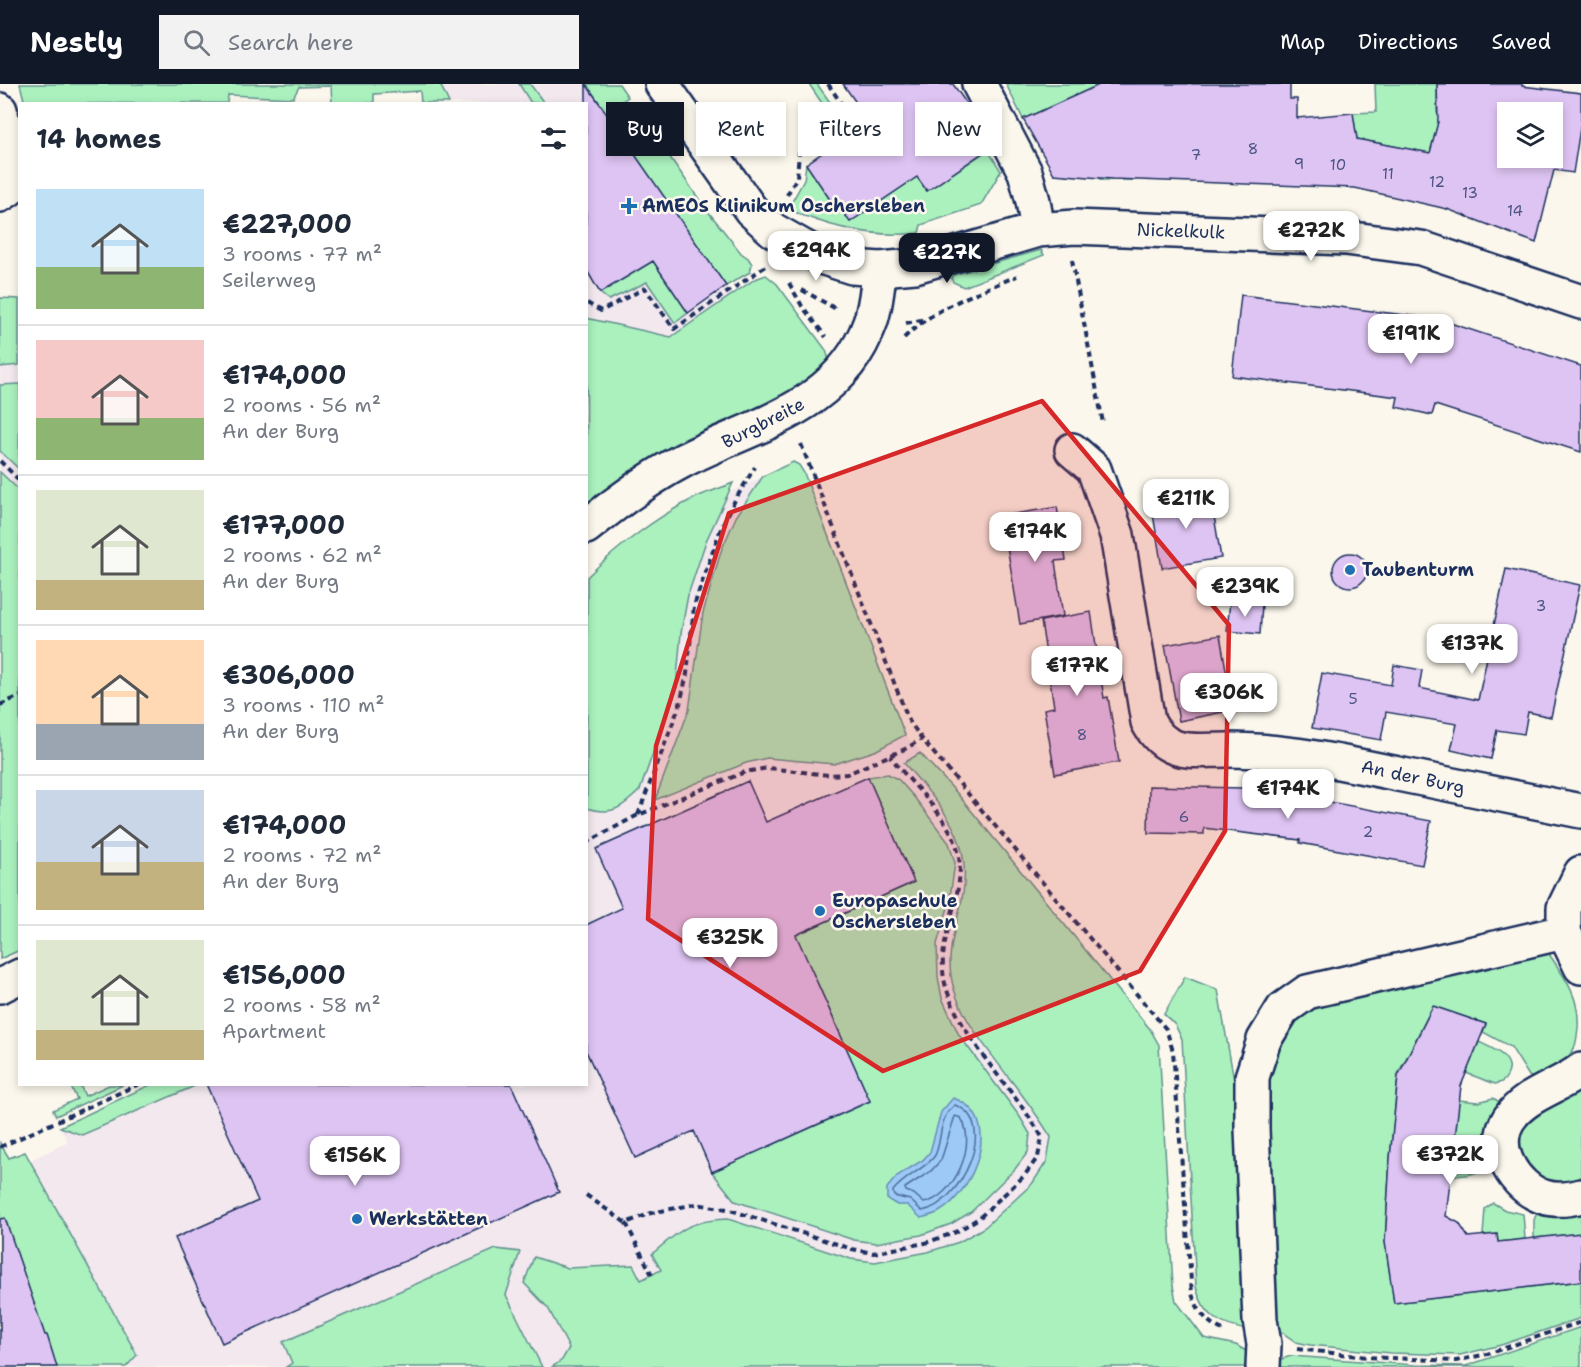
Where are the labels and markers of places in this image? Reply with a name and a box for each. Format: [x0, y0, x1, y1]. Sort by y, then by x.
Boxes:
place label: AMEOS Klinikum Oschersleben [642, 194, 925, 218]
marker: AMEOS Klinikum Oschersleben [620, 197, 638, 215]
pin: €272K [1269, 211, 1353, 262]
pin: €294K [774, 231, 858, 282]
pin: €227K [905, 233, 989, 284]
pin: €191K [1369, 314, 1453, 365]
pin: €211K [1144, 479, 1228, 530]
pin: €174K [993, 512, 1077, 563]
place label: Taubenturm [1362, 558, 1475, 582]
marker: Taubenturm [1343, 563, 1357, 577]
pin: €239K [1203, 567, 1287, 618]
pin: €137K [1430, 624, 1514, 675]
pin: €177K [1035, 646, 1119, 697]
pin: €306K [1187, 673, 1271, 724]
pin: €174K [1246, 769, 1330, 820]
place label: Europaschule Oschersleben [832, 889, 958, 934]
marker: Europaschule Oschersleben [813, 904, 827, 918]
pin: €325K [688, 918, 772, 969]
pin: €372K [1408, 1135, 1492, 1186]
pin: €156K [313, 1136, 397, 1187]
place label: Werkstätten [369, 1207, 488, 1231]
marker: Werkstätten [350, 1212, 364, 1226]

